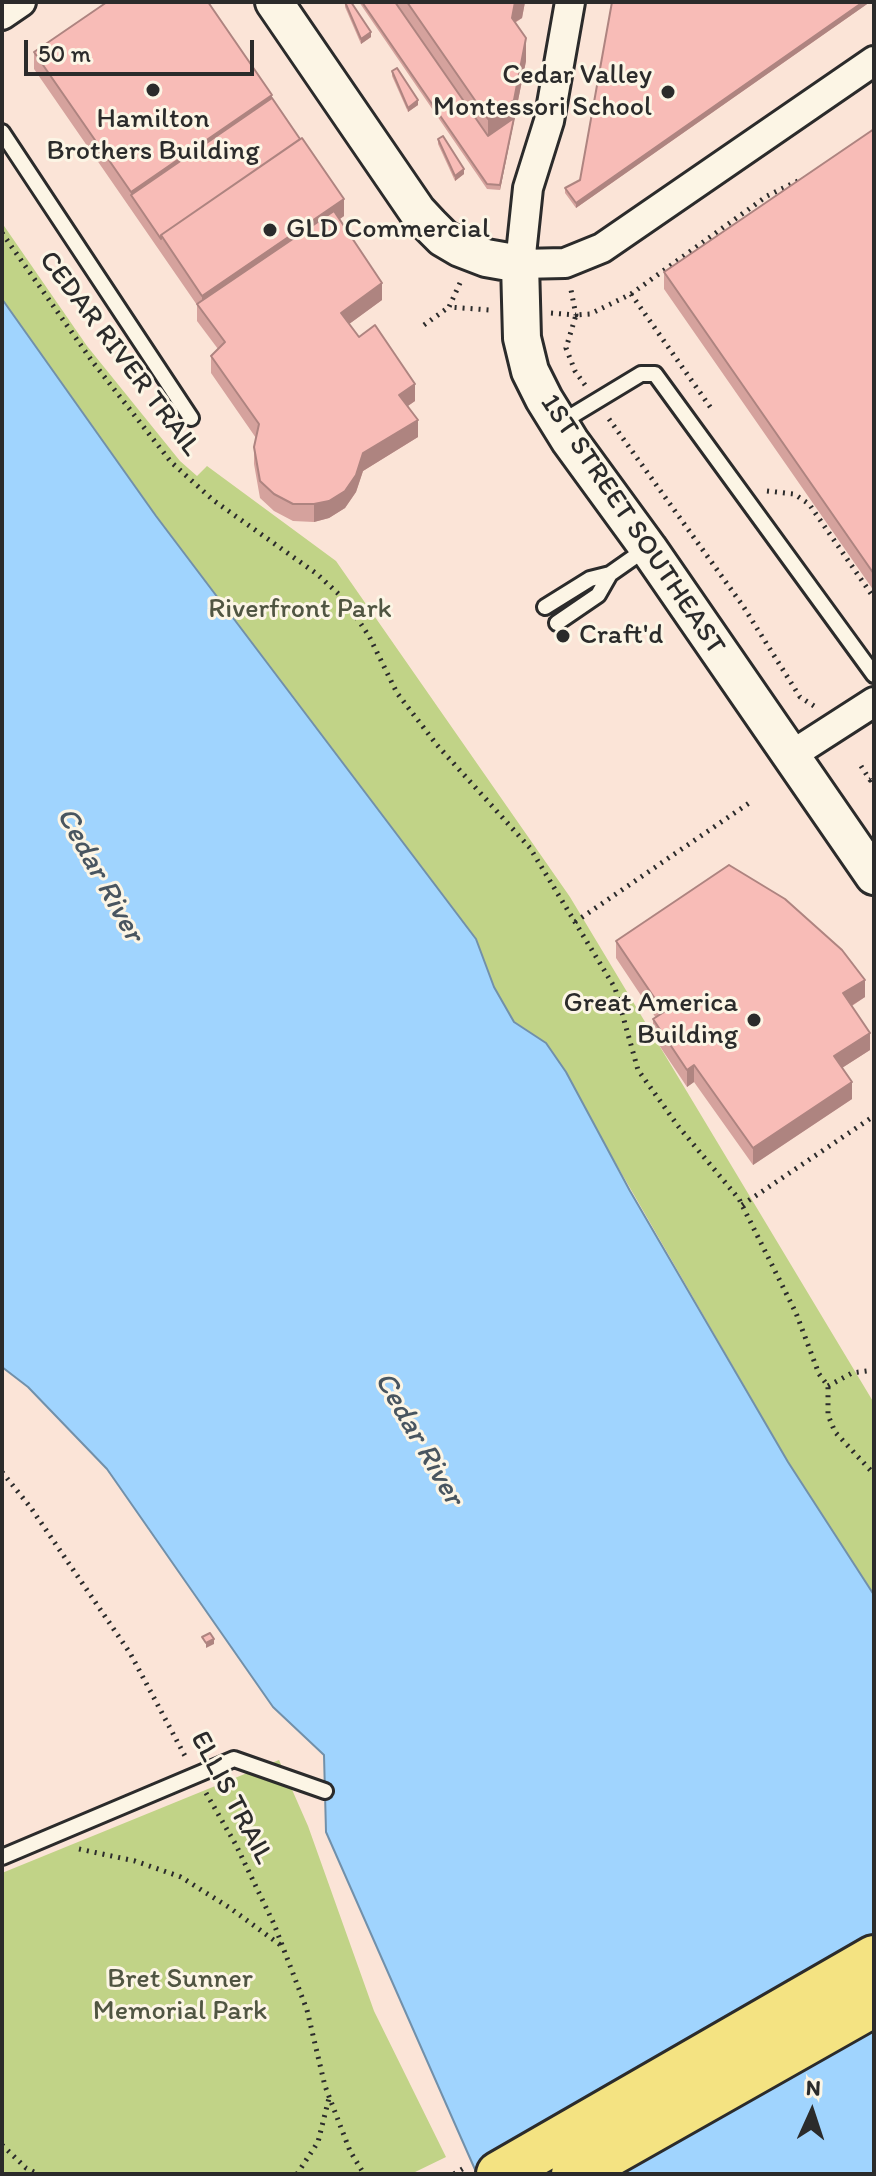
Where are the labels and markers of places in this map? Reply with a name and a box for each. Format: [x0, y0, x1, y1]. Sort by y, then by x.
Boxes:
place label: Cedar Valley Montessori School [433, 59, 652, 125]
marker: Hamilton Brothers Building [144, 81, 162, 99]
marker: Cedar Valley Montessori School [659, 83, 677, 101]
place label: Hamilton Brothers Building [46, 103, 260, 169]
place label: GLD Commercial [286, 213, 490, 247]
marker: GLD Commercial [261, 221, 279, 239]
place label: Craft'd [579, 619, 663, 653]
marker: Craft'd [554, 627, 572, 645]
place label: Great America Building [563, 987, 738, 1053]
marker: Great America Building [745, 1011, 763, 1029]

